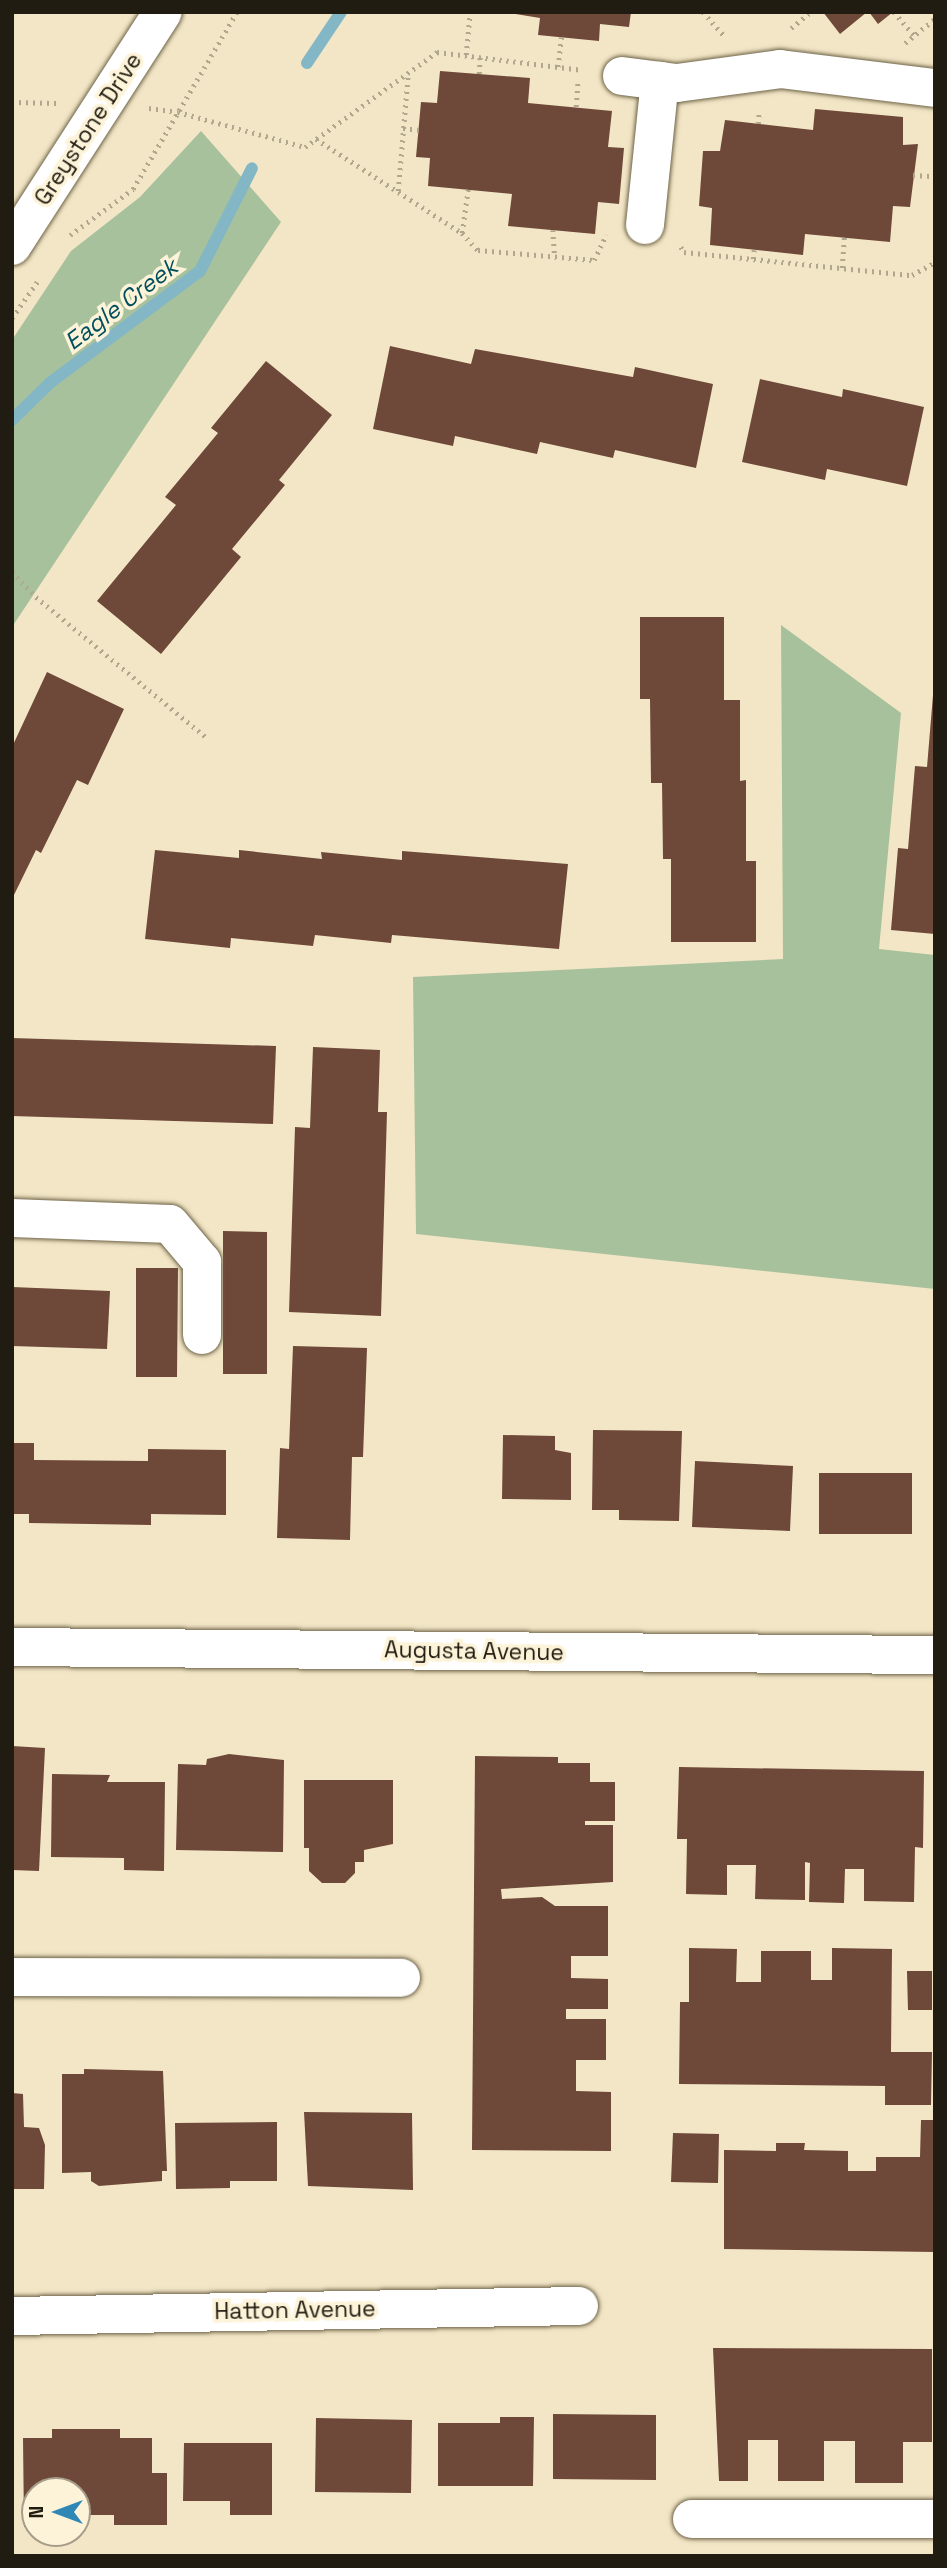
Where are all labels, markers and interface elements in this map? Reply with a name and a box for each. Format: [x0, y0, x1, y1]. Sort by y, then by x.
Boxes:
street label: Greystone Drive [28, 48, 148, 210]
water label: Eagle Creek [59, 252, 183, 356]
street label: Augusta Avenue [384, 1636, 564, 1666]
street label: Hatton Avenue [214, 2295, 376, 2325]
north arrow [21, 2477, 91, 2547]
text: N [24, 2506, 49, 2518]

